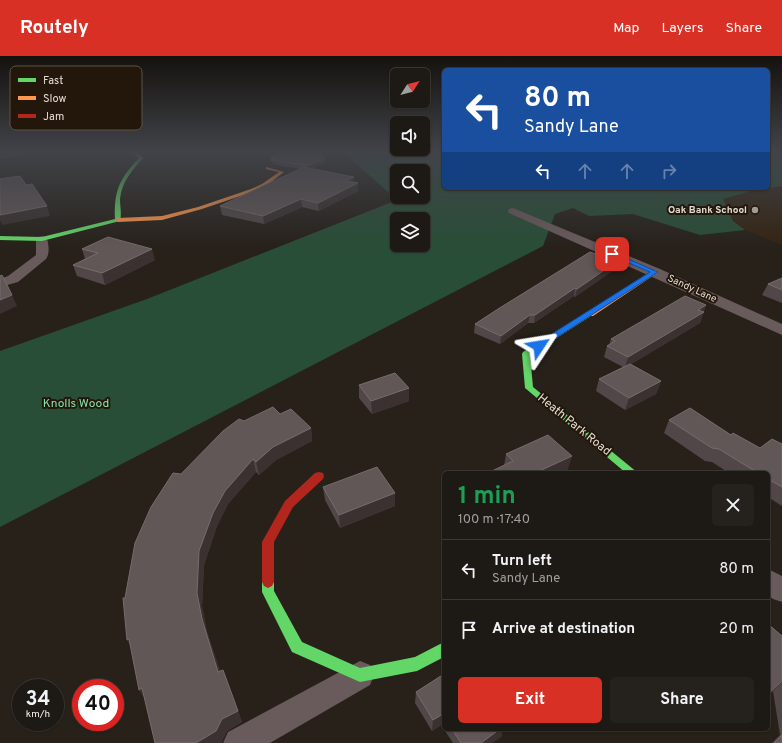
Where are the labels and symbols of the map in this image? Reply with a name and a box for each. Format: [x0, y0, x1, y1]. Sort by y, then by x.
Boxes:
legend [10, 66, 142, 130]
north arrow [390, 68, 430, 108]
text: Fast [43, 74, 63, 88]
text: Slow [43, 92, 66, 106]
text: Jam [43, 110, 64, 124]
place label: Oak Bank School [668, 204, 747, 217]
marker: Oak Bank School [750, 205, 760, 215]
pin [595, 237, 629, 271]
street label: Sandy Lane [665, 272, 719, 306]
position arrow [518, 325, 560, 367]
street label: Heath Park Road [534, 390, 614, 460]
park label: Knolls Wood [43, 396, 109, 412]
speed limit sign: 40 [72, 679, 124, 731]

